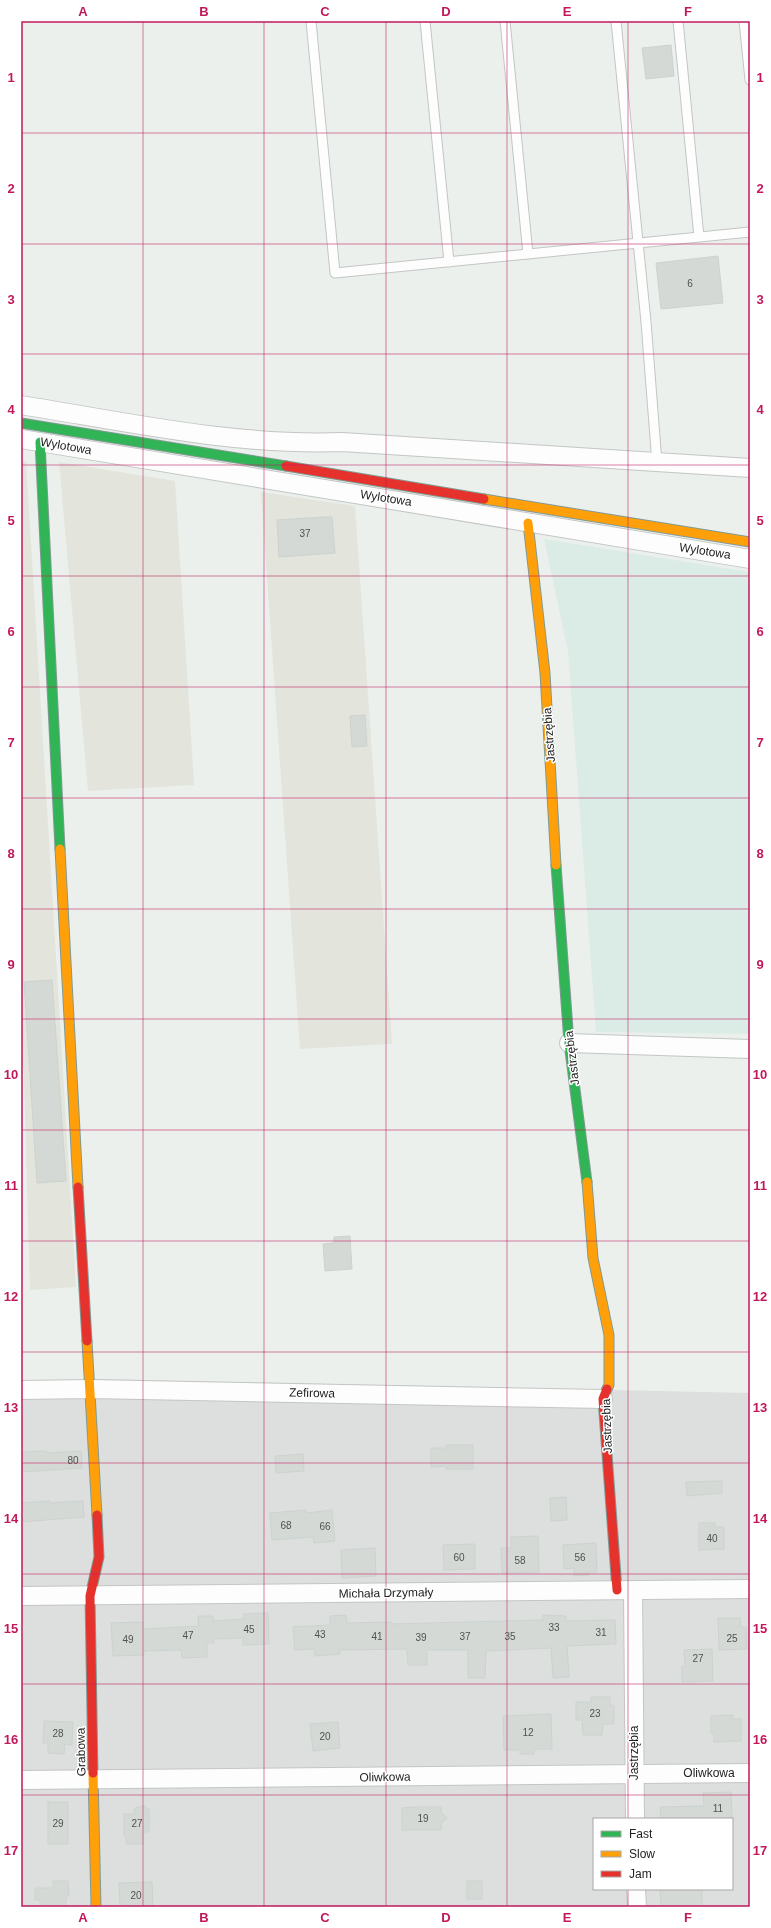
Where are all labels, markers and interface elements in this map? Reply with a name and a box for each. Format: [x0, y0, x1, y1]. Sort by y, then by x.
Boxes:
text: A [78, 4, 88, 19]
text: B [199, 4, 209, 19]
text: C [320, 4, 330, 19]
text: D [441, 4, 451, 19]
text: E [563, 4, 572, 19]
text: F [684, 4, 692, 19]
text: 1 [7, 70, 15, 85]
text: 1 [756, 70, 764, 85]
text: 2 [7, 181, 15, 196]
text: 2 [756, 181, 764, 196]
house number: 6 [687, 278, 693, 289]
text: 3 [7, 292, 15, 307]
text: 3 [756, 292, 764, 307]
text: 4 [7, 402, 15, 417]
text: 4 [756, 402, 764, 417]
street label: Wylotowa [39, 435, 93, 457]
street label: Wylotowa [359, 487, 413, 509]
text: 5 [7, 513, 15, 528]
text: 5 [756, 513, 764, 528]
house number: 37 [299, 528, 311, 539]
street label: Wylotowa [678, 540, 732, 562]
text: 6 [7, 624, 15, 639]
text: 6 [756, 624, 764, 639]
street label: Jastrzębia [540, 707, 558, 763]
text: 7 [7, 735, 15, 750]
text: 7 [756, 735, 764, 750]
text: 8 [7, 846, 15, 861]
text: 8 [756, 846, 764, 861]
text: 9 [7, 957, 15, 972]
text: 9 [756, 957, 764, 972]
street label: Jastrzębia [562, 1030, 582, 1086]
text: 10 [4, 1067, 18, 1082]
text: 10 [753, 1067, 767, 1082]
text: 11 [4, 1178, 18, 1193]
text: 11 [753, 1178, 767, 1193]
text: 12 [4, 1289, 18, 1304]
text: 12 [753, 1289, 767, 1304]
street label: Zefirowa [289, 1386, 335, 1400]
street label: Jastrzębia [599, 1398, 615, 1454]
text: 13 [4, 1400, 18, 1415]
text: 13 [753, 1400, 767, 1415]
house number: 80 [67, 1455, 79, 1466]
text: 14 [4, 1511, 19, 1526]
text: 14 [753, 1511, 768, 1526]
house number: 68 [280, 1520, 292, 1531]
house number: 66 [319, 1521, 331, 1532]
house number: 40 [706, 1533, 718, 1544]
house number: 60 [453, 1552, 465, 1563]
house number: 56 [574, 1552, 586, 1563]
house number: 58 [514, 1555, 526, 1566]
street label: Michała Drzymały [339, 1585, 433, 1601]
text: 15 [4, 1621, 18, 1636]
text: 15 [753, 1621, 767, 1636]
house number: 33 [548, 1622, 560, 1633]
house number: 45 [243, 1624, 255, 1635]
house number: 31 [595, 1627, 607, 1638]
house number: 43 [314, 1629, 326, 1640]
house number: 47 [182, 1630, 194, 1641]
house number: 41 [371, 1631, 383, 1642]
house number: 37 [459, 1631, 471, 1642]
house number: 35 [504, 1631, 516, 1642]
house number: 39 [415, 1632, 427, 1643]
house number: 25 [726, 1633, 738, 1644]
house number: 49 [122, 1634, 134, 1645]
house number: 27 [692, 1653, 704, 1664]
house number: 23 [589, 1708, 601, 1719]
street label: Jastrzębia [627, 1725, 641, 1780]
street label: Grabowa [74, 1727, 88, 1776]
house number: 12 [522, 1727, 534, 1738]
house number: 28 [52, 1728, 64, 1739]
house number: 20 [319, 1731, 331, 1742]
text: 16 [4, 1732, 18, 1747]
text: 16 [753, 1732, 767, 1747]
street label: Oliwkowa [683, 1766, 735, 1780]
street label: Oliwkowa [359, 1770, 411, 1784]
house number: 11 [713, 1803, 724, 1814]
house number: 19 [417, 1813, 429, 1824]
house number: 29 [52, 1818, 64, 1829]
house number: 27 [131, 1818, 143, 1829]
legend [593, 1818, 733, 1890]
text: Fast [629, 1827, 653, 1841]
text: 17 [4, 1843, 18, 1858]
text: 17 [753, 1843, 767, 1858]
text: Slow [629, 1847, 655, 1861]
text: Jam [629, 1867, 652, 1881]
house number: 20 [130, 1890, 142, 1901]
text: A [78, 1910, 88, 1925]
text: B [199, 1910, 209, 1925]
text: C [320, 1910, 330, 1925]
text: D [441, 1910, 451, 1925]
text: E [563, 1910, 572, 1925]
text: F [684, 1910, 692, 1925]

